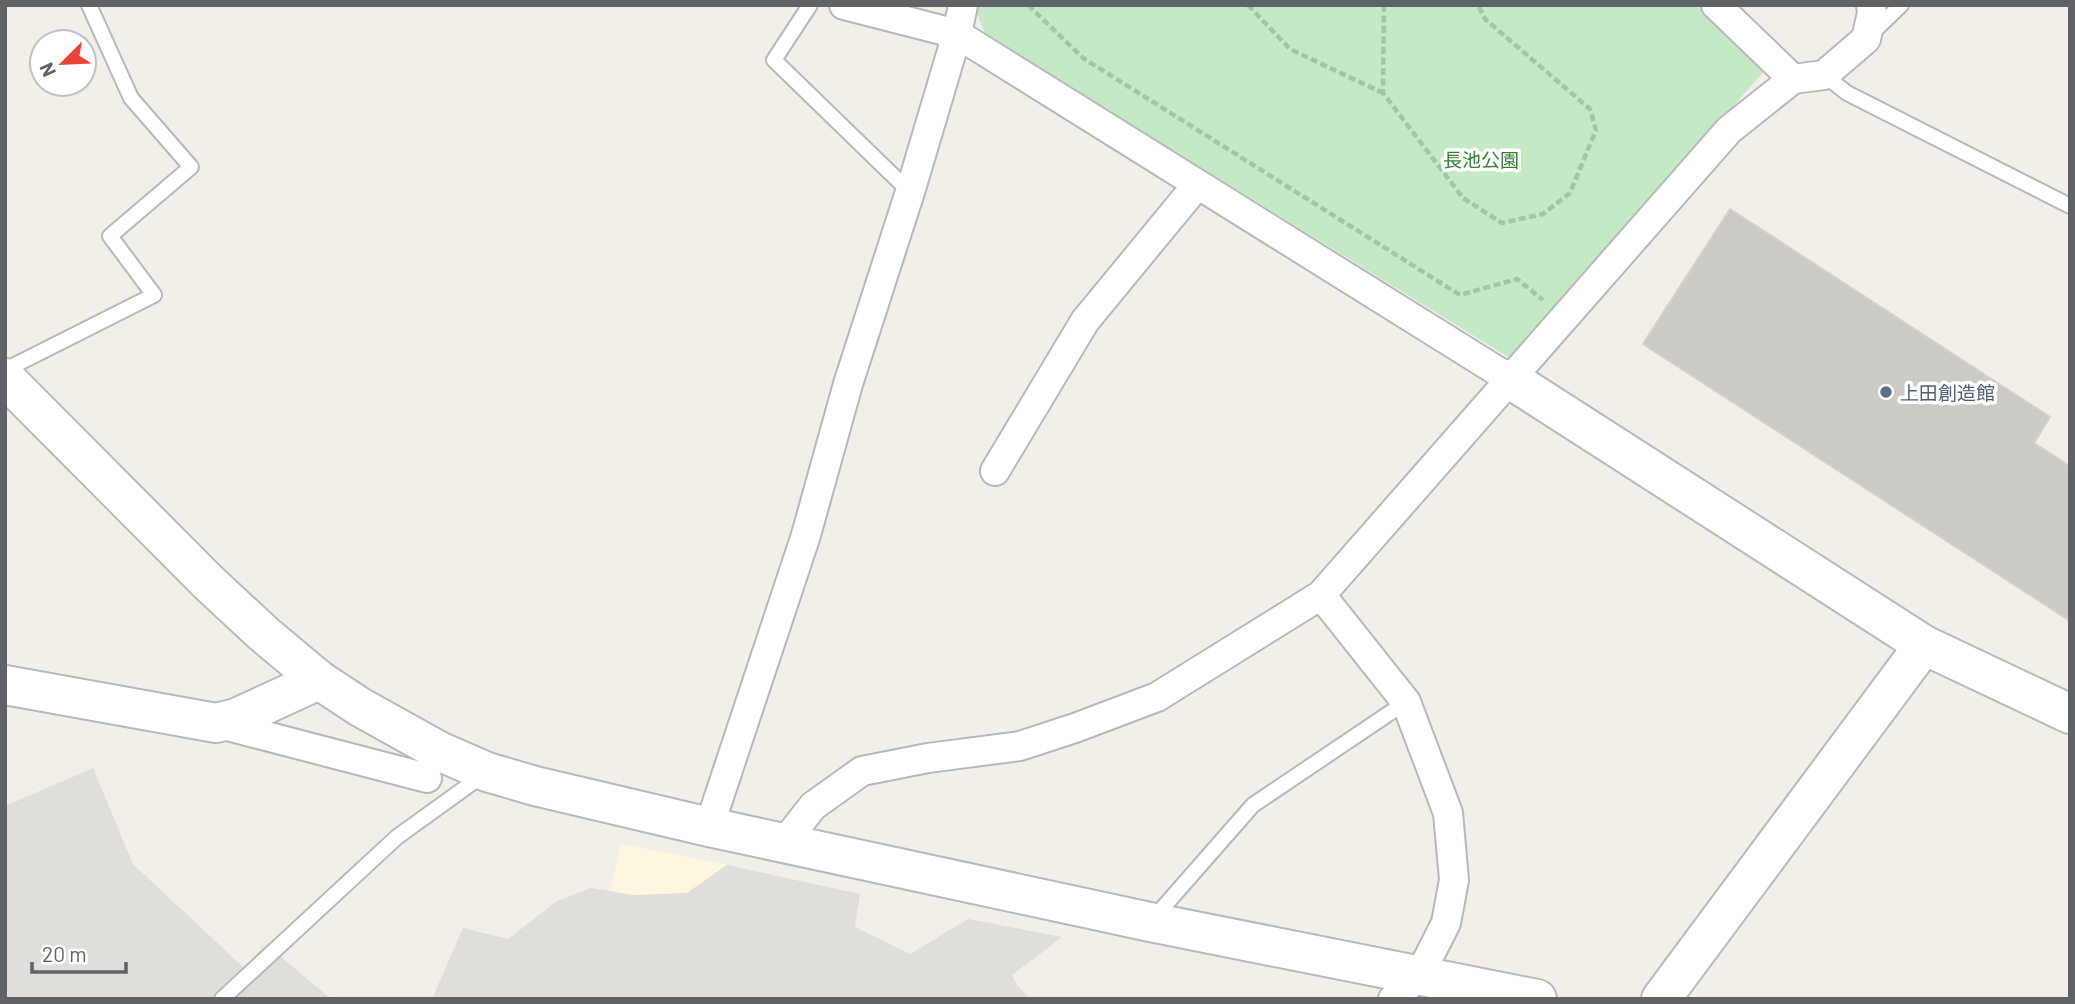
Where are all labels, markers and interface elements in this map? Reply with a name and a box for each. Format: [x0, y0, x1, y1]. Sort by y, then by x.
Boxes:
north arrow [28, 28, 98, 98]
text: N [34, 60, 60, 81]
park label: 長池公園 [1443, 148, 1519, 171]
place label: 上田創造館 [1900, 381, 1995, 404]
marker: 上田創造館 [1878, 384, 1894, 400]
scale bar [32, 930, 126, 974]
text: 20 m [42, 941, 87, 966]

